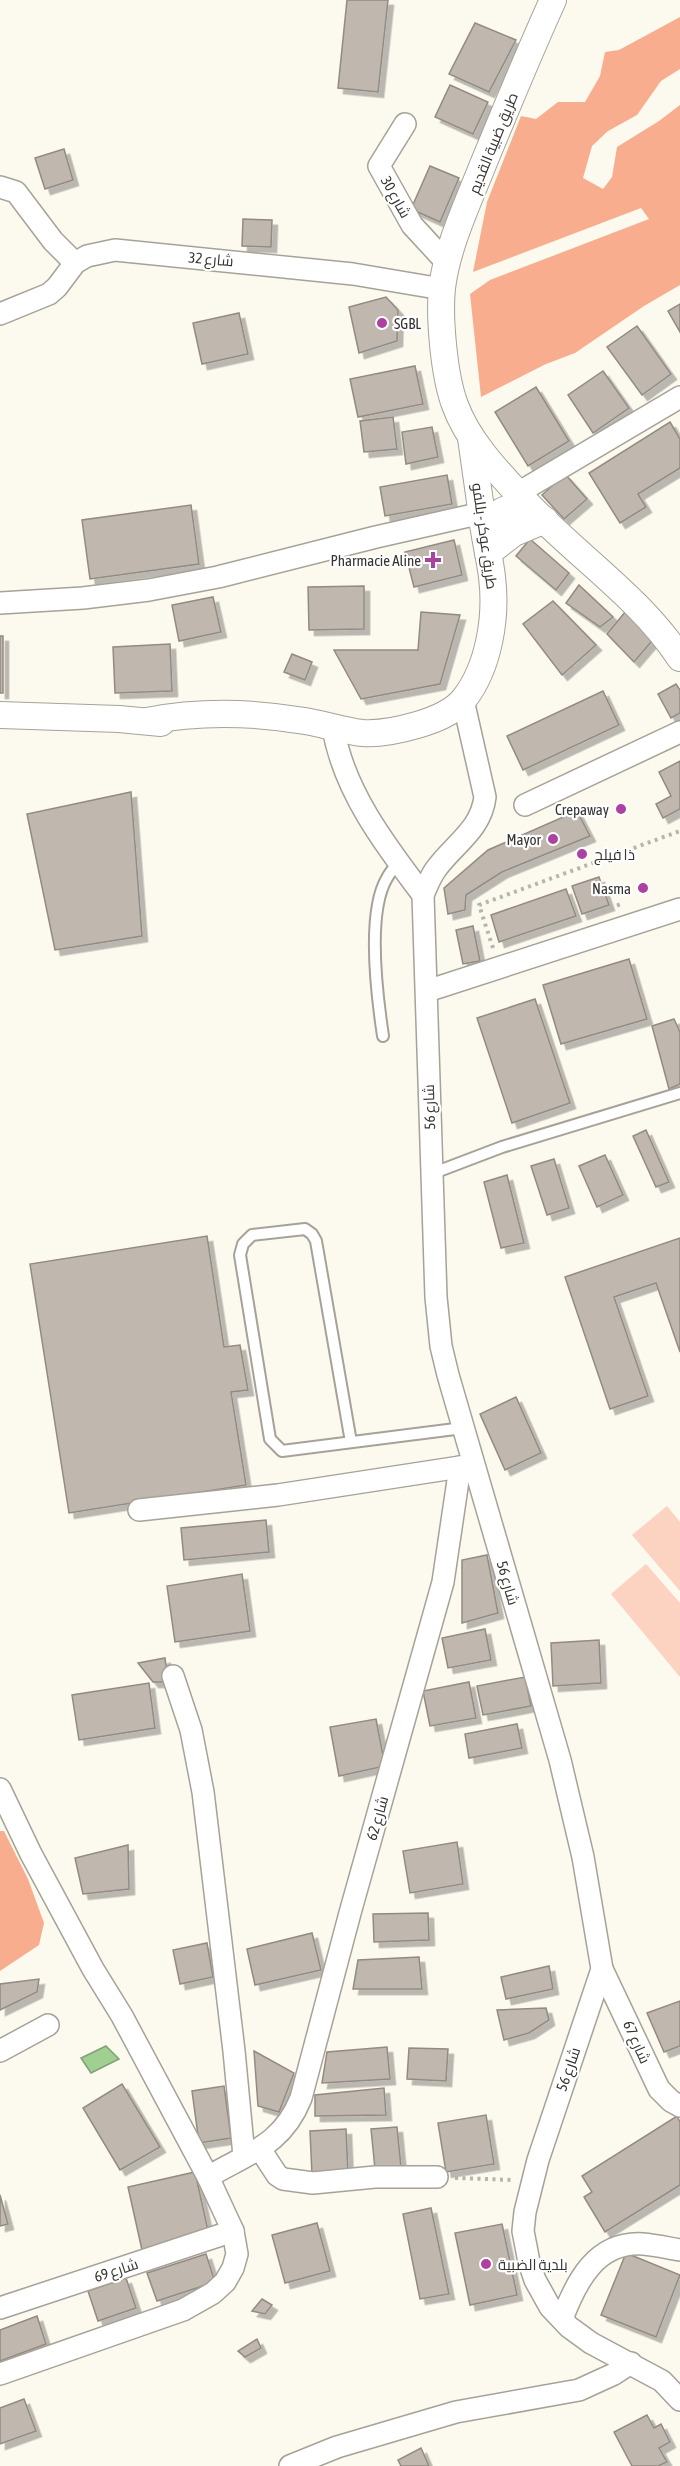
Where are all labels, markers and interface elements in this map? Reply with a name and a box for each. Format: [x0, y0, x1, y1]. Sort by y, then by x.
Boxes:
street label: طريق ضبية القديم [465, 90, 523, 197]
street label: شارع 30 [375, 173, 414, 222]
street label: شارع 32 [187, 249, 234, 272]
place label: SGBL [394, 315, 421, 332]
marker: SGBL [375, 316, 389, 330]
street label: طريق عوكر - بللفو [467, 482, 501, 590]
place label: Pharmacie Aline [330, 552, 421, 569]
marker: Pharmacie Aline [426, 553, 440, 567]
place label: Crepaway [555, 801, 609, 818]
marker: Crepaway [614, 802, 628, 816]
place label: Mayor [506, 831, 542, 848]
marker: Mayor [546, 832, 560, 846]
place label: ذا فيلج [594, 846, 635, 866]
marker: ذا فيلج [575, 847, 589, 861]
place label: Nasma [592, 880, 631, 897]
marker: Nasma [636, 881, 650, 895]
street label: شارع 56 [420, 1084, 441, 1130]
street label: شارع 56 [491, 1559, 522, 1608]
street label: شارع 62 [363, 1794, 394, 1843]
street label: شارع 67 [617, 2018, 654, 2067]
street label: شارع 56 [553, 2045, 586, 2094]
street label: شارع 69 [92, 2255, 141, 2288]
place label: بلدية الضبية [498, 2256, 568, 2273]
marker: بلدية الضبية [479, 2257, 493, 2271]

